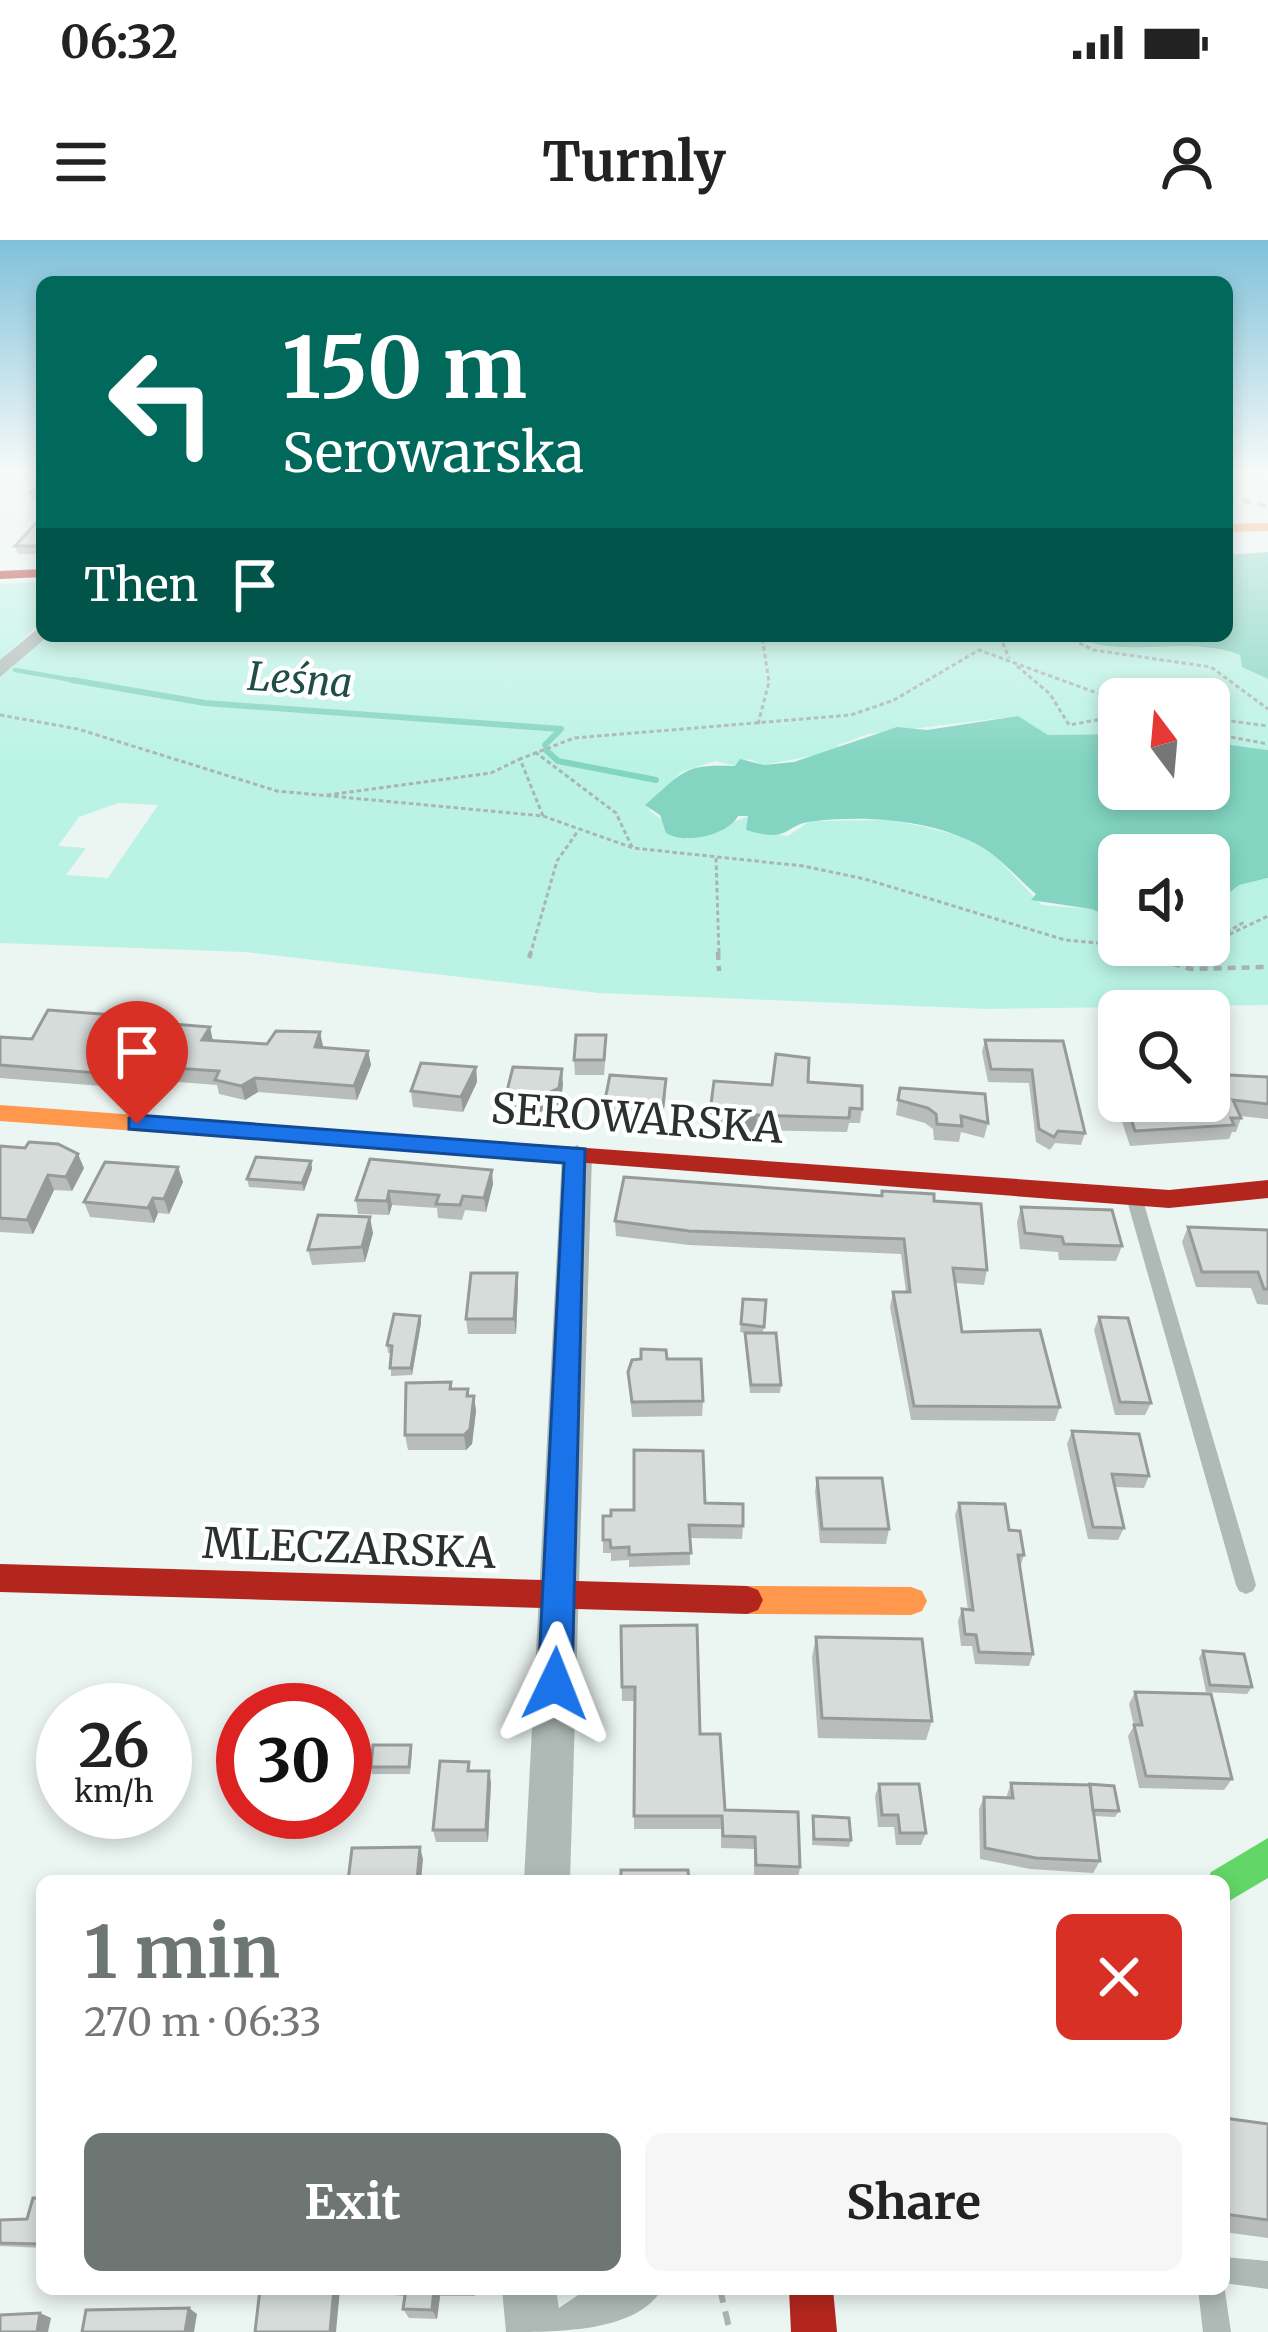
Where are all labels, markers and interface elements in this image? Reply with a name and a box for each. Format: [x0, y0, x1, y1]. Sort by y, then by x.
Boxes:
text: 06:32 [60, 14, 178, 70]
text: Turnly [542, 128, 726, 196]
icon: menu [48, 129, 114, 195]
icon: person [1154, 129, 1220, 195]
text: 150 m [282, 315, 527, 421]
icon: left [84, 324, 240, 480]
text: Serowarska [282, 419, 584, 487]
icon: arrive [222, 552, 288, 618]
text: Then [84, 557, 198, 613]
water label: Leśna [246, 652, 354, 708]
north arrow [1098, 678, 1230, 810]
map controls [1098, 678, 1230, 1122]
button: sound [1098, 834, 1230, 966]
button: search [1098, 990, 1230, 1122]
pin [86, 1001, 188, 1124]
icon: arrive [104, 1019, 170, 1085]
street label: SEROWARSKA [489, 1082, 785, 1154]
street label: MLECZARSKA [201, 1517, 497, 1579]
position arrow [492, 1621, 618, 1747]
speed limit sign: 30 [216, 1683, 372, 1839]
text: 26 [78, 1708, 150, 1783]
text: km/h [74, 1772, 154, 1810]
text: 1 min [84, 1907, 280, 1998]
button: close [1056, 1914, 1182, 2040]
text: 270 m · 06:33 [84, 1998, 322, 2047]
button: Exit [84, 2133, 621, 2271]
button: Share [645, 2133, 1182, 2271]

